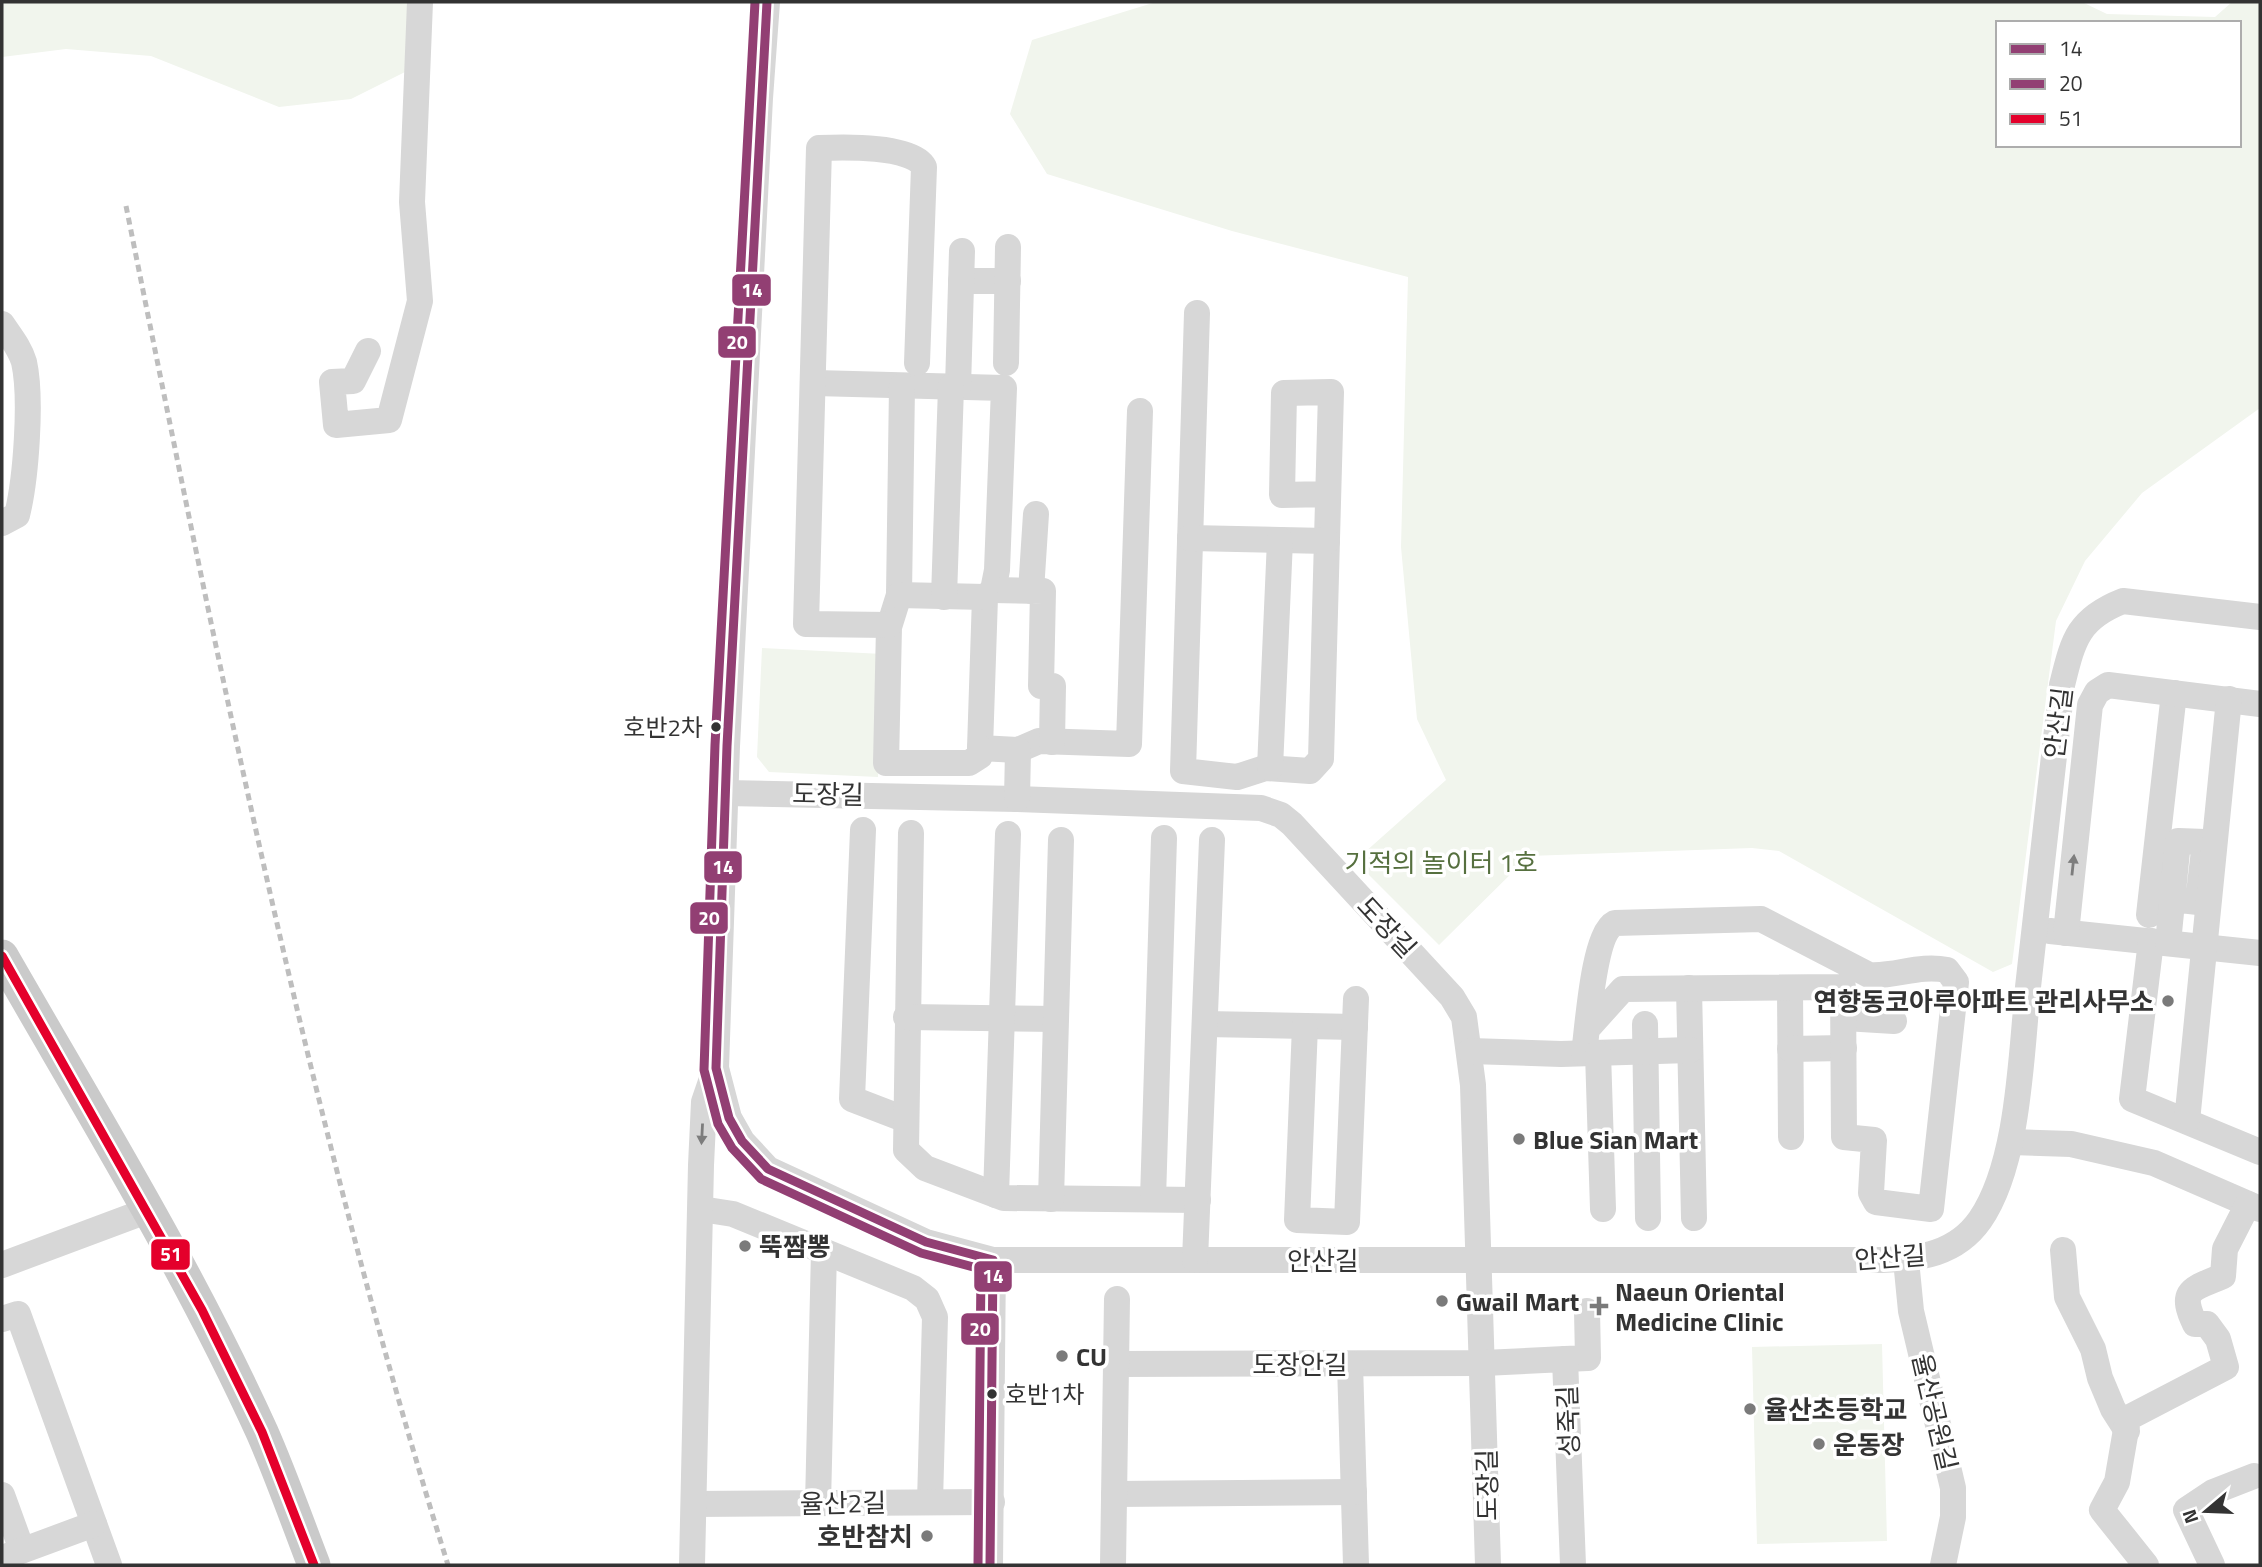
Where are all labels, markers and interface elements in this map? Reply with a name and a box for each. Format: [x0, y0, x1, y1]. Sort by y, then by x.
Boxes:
legend [1996, 21, 2241, 147]
text: 14 [2059, 32, 2083, 64]
text: 20 [2059, 67, 2083, 99]
text: 51 [2059, 102, 2083, 134]
line badge: 14 [731, 273, 772, 307]
text: 14 [741, 275, 763, 304]
line badge: 20 [717, 325, 757, 359]
text: 20 [726, 327, 748, 356]
street label: 안산길 [2034, 685, 2082, 761]
place label: 호반2차 [623, 709, 703, 745]
marker: 호반2차 [709, 720, 723, 734]
street label: 도장길 [792, 774, 864, 814]
park label: 기적의 놀이터 1호 [1344, 843, 1538, 882]
line badge: 14 [703, 850, 743, 884]
text: 14 [712, 852, 734, 881]
one-way arrow [2068, 853, 2079, 875]
street label: 도장길 [1348, 887, 1426, 967]
line badge: 20 [689, 901, 729, 935]
text: 20 [698, 903, 720, 932]
place label: 연향동코아루아파트 관리사무소 [1813, 982, 2154, 1021]
marker: 연향동코아루아파트 관리사무소 [2160, 993, 2176, 1009]
place label: Blue Sian Mart [1533, 1120, 1698, 1159]
one-way arrow [697, 1123, 708, 1145]
marker: Blue Sian Mart [1511, 1131, 1527, 1147]
place label: 뚝짬뽕 [759, 1227, 831, 1266]
street label: 안산길 [1853, 1235, 1927, 1279]
line badge: 51 [150, 1238, 191, 1271]
marker: 뚝짬뽕 [737, 1238, 753, 1254]
text: 51 [160, 1239, 182, 1268]
street label: 안산길 [1287, 1241, 1359, 1280]
line badge: 14 [973, 1260, 1013, 1293]
text: 14 [982, 1261, 1004, 1290]
place label: Naeun Oriental Medicine Clinic [1615, 1272, 1785, 1341]
place label: Gwail Mart [1456, 1282, 1579, 1321]
marker: Gwail Mart [1434, 1293, 1450, 1309]
marker: Naeun Oriental Medicine Clinic [1589, 1296, 1609, 1316]
line badge: 20 [960, 1312, 1000, 1346]
text: 20 [969, 1314, 991, 1343]
place label: CU [1076, 1337, 1107, 1376]
street label: 도장안길 [1252, 1345, 1348, 1384]
marker: CU [1054, 1348, 1070, 1364]
street label: 율산공원길 [1903, 1349, 1967, 1475]
place label: 호반1차 [1005, 1376, 1085, 1412]
street label: 성죽길 [1547, 1384, 1589, 1458]
marker: 호반1차 [985, 1387, 999, 1401]
place label: 율산초등학교 [1764, 1390, 1908, 1429]
marker: 율산초등학교 [1742, 1401, 1758, 1417]
place label: 운동장 [1833, 1425, 1905, 1464]
marker: 운동장 [1811, 1436, 1827, 1452]
street label: 도장길 [1467, 1449, 1507, 1521]
north arrow [2171, 1476, 2241, 1546]
street label: 율산2길 [800, 1483, 886, 1523]
text: N [2174, 1506, 2205, 1528]
place label: 호반참치 [817, 1517, 913, 1556]
marker: 호반참치 [919, 1528, 935, 1544]

